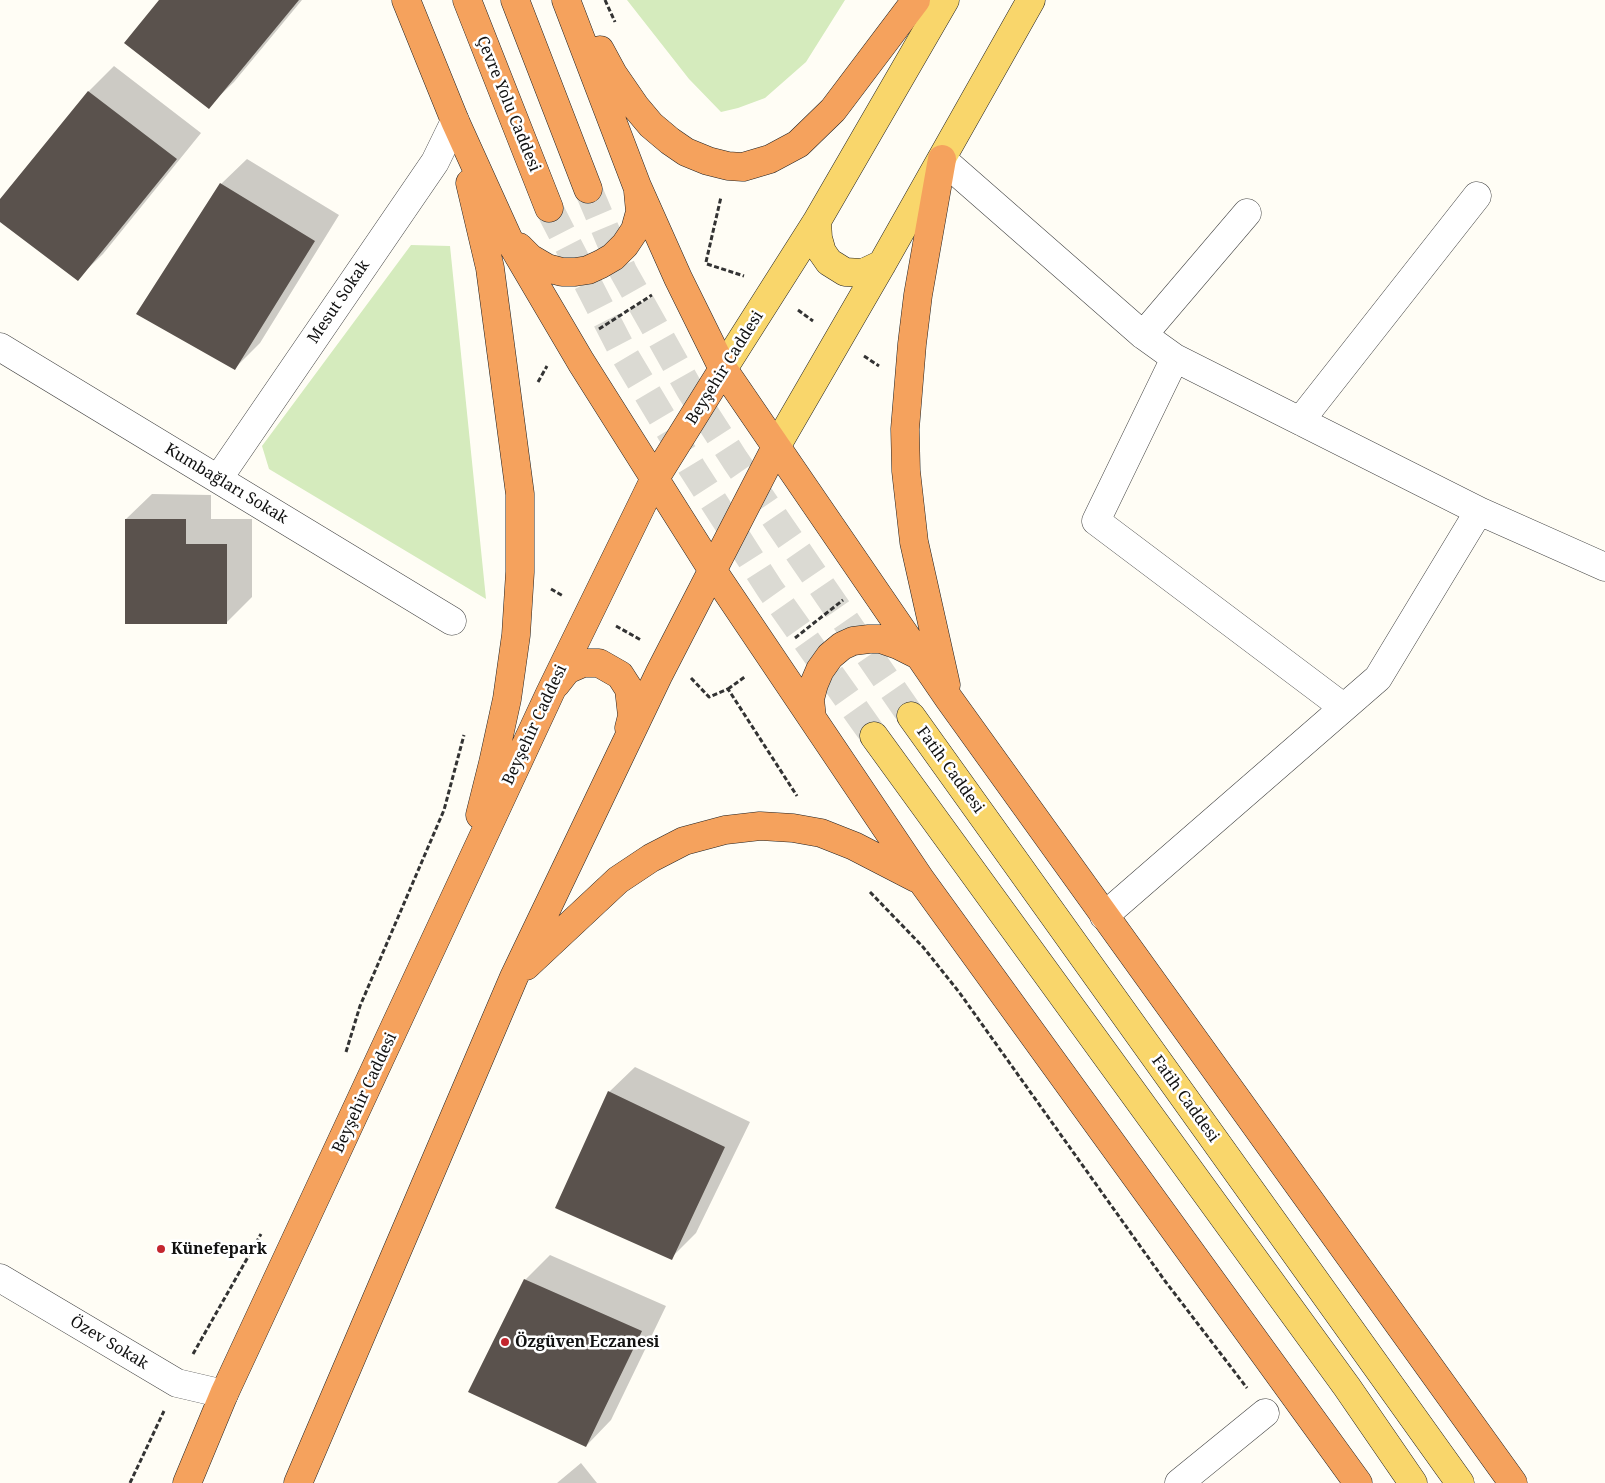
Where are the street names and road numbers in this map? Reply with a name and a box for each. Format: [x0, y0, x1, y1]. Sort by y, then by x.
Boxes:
street label: Çevre Yolu Caddesi [472, 33, 544, 175]
street label: Mesut Sokak [304, 257, 374, 347]
street label: Beyşehir Caddesi [682, 308, 768, 428]
street label: Kumbağları Sokak [161, 440, 291, 528]
street label: Beyşehir Caddesi [499, 662, 571, 788]
street label: Fatih Caddesi [912, 723, 988, 817]
street label: Beyşehir Caddesi [329, 1030, 401, 1156]
street label: Fatih Caddesi [1147, 1052, 1223, 1146]
street label: Özev Sokak [66, 1312, 152, 1374]

